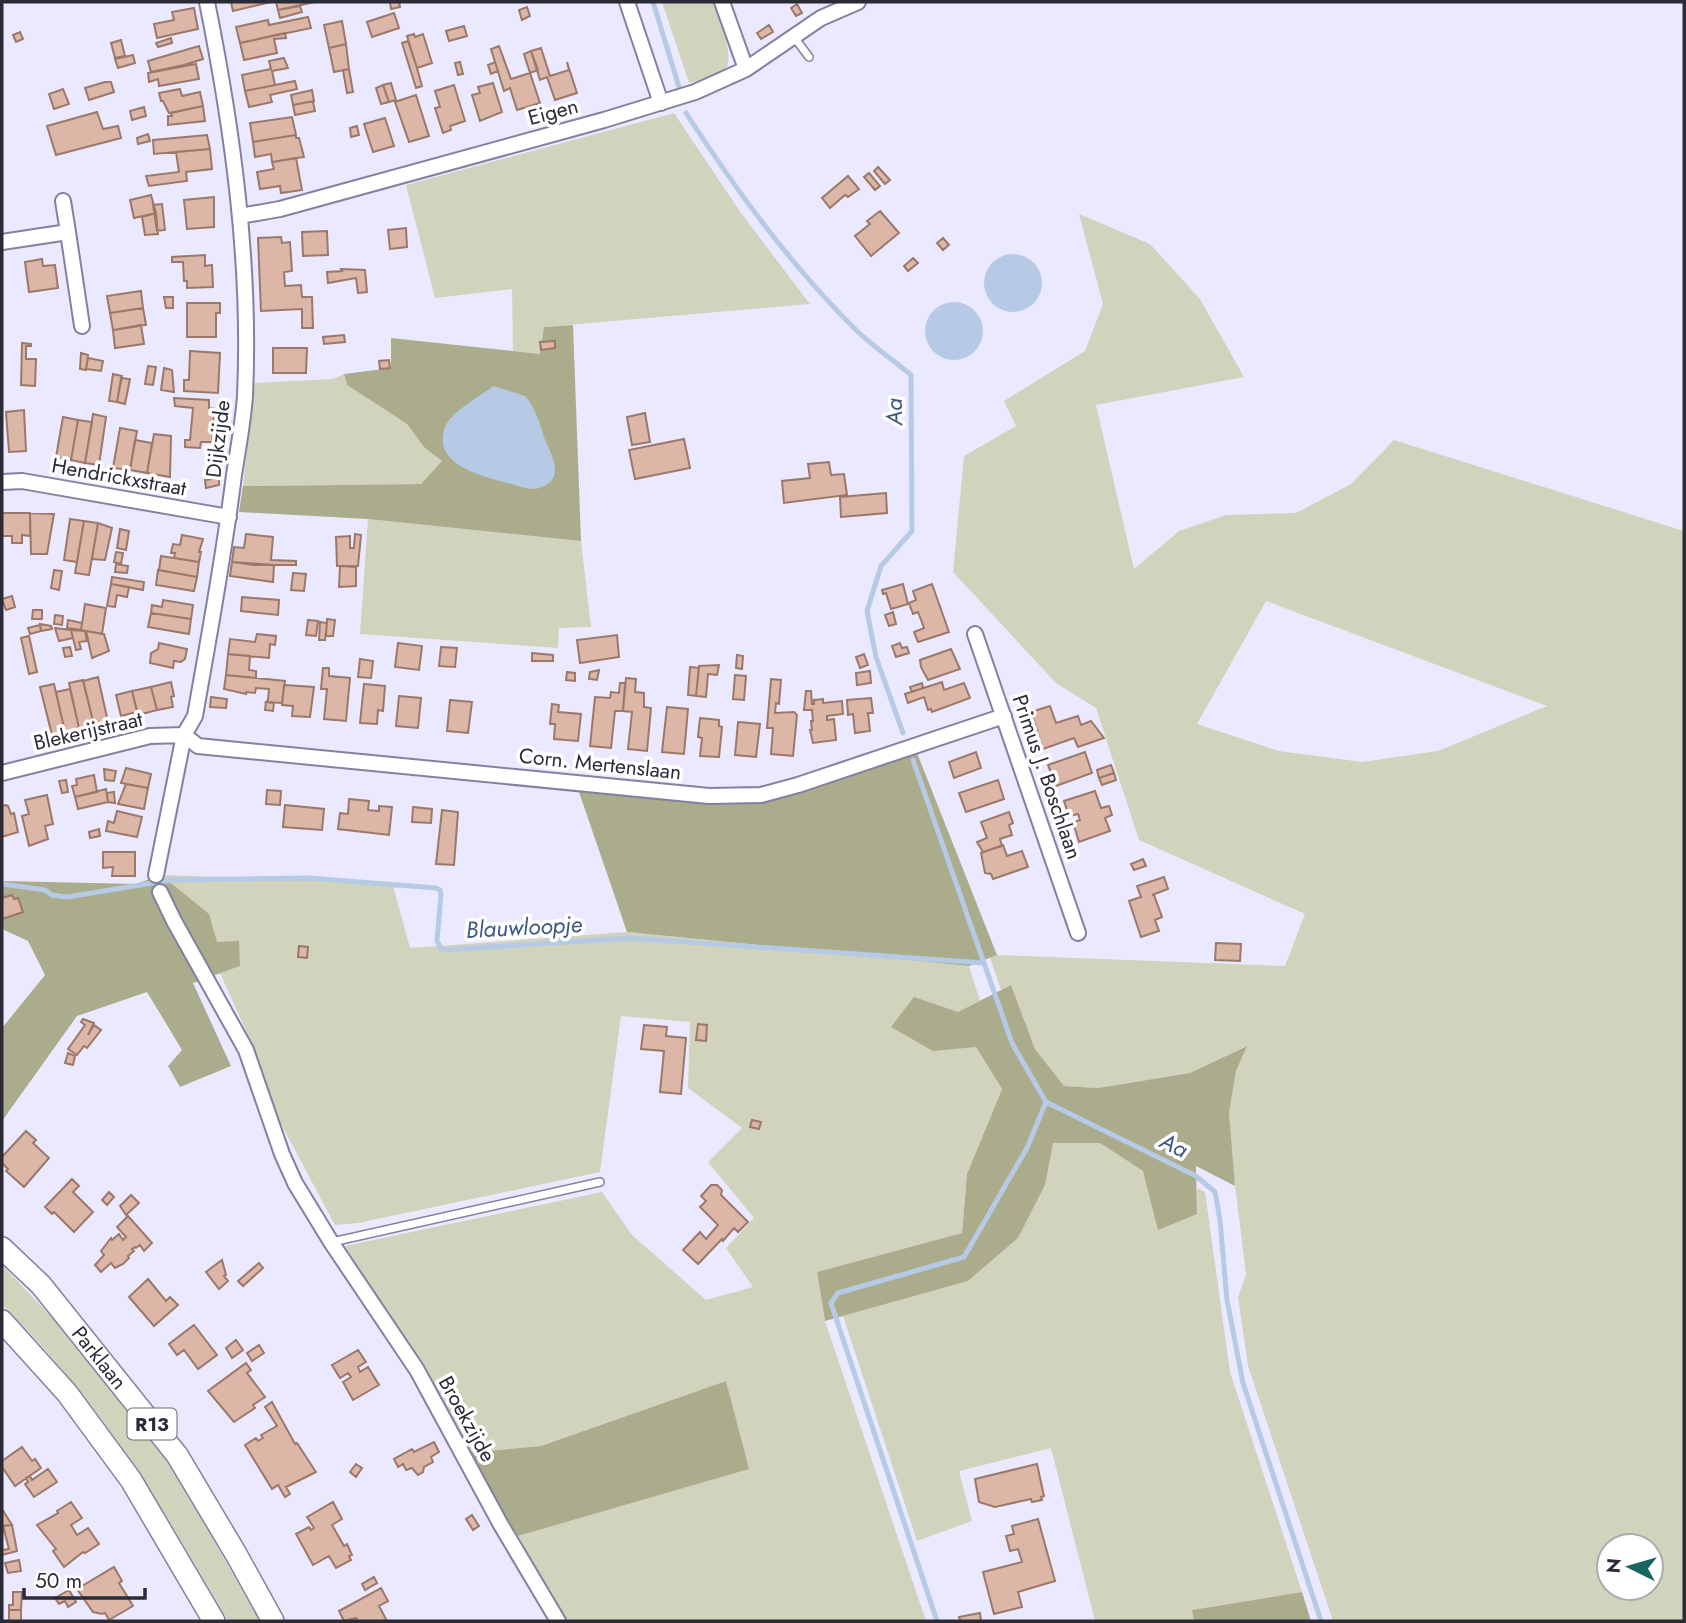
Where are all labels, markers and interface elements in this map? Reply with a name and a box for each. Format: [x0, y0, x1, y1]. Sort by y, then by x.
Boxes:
street label: Eigen [525, 91, 581, 133]
street label: Dijkzijde [198, 398, 238, 480]
water label: Aa [877, 398, 911, 427]
street label: Hendrickxstraat [49, 450, 189, 504]
street label: Primus J. Boschlaan [1005, 691, 1089, 863]
street label: Blekerijstraat [31, 704, 145, 758]
street label: Corn. Mertenslaan [517, 741, 683, 787]
water label: Blauwloopje [465, 907, 584, 947]
water label: Aa [1153, 1123, 1194, 1166]
street label: Parklaan [65, 1320, 134, 1396]
street label: Broekzijde [431, 1371, 503, 1467]
road number: R13 [128, 1408, 176, 1440]
north arrow [1595, 1532, 1665, 1602]
scale bar [24, 1556, 145, 1600]
text: N [1599, 1557, 1628, 1574]
text: 50 m [35, 1566, 82, 1596]

